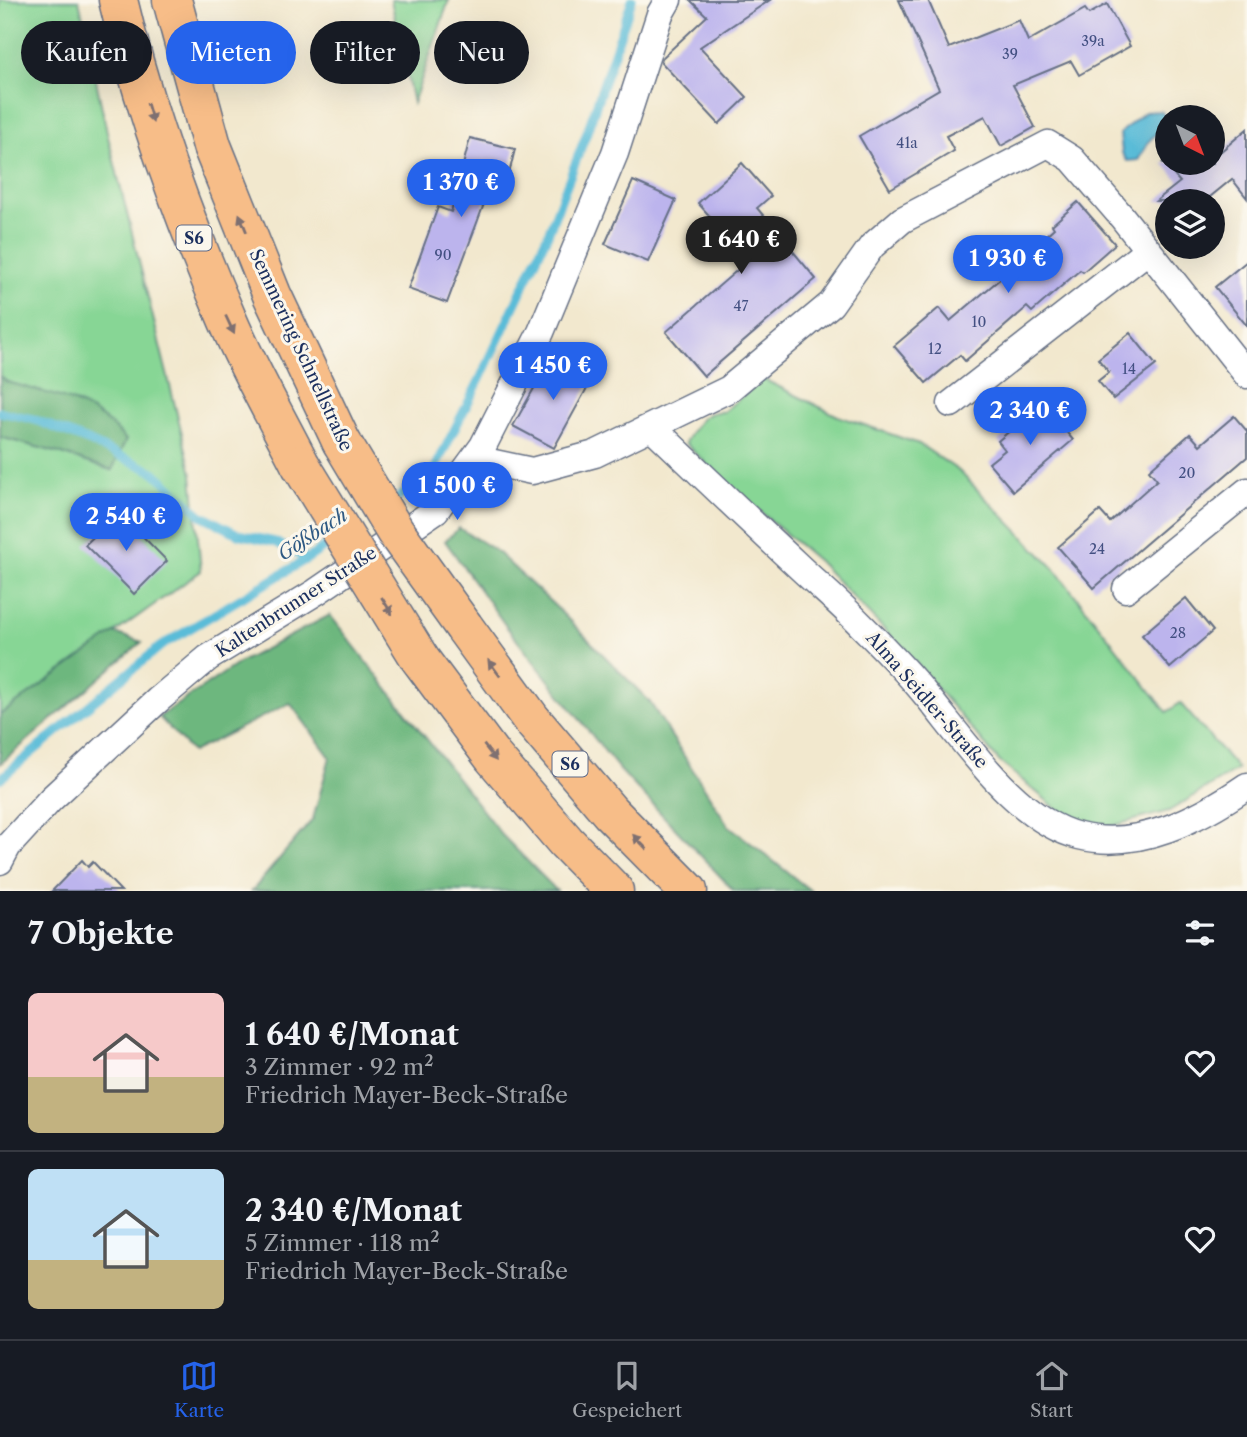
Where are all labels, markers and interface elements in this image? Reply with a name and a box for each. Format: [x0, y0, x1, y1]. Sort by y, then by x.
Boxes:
chip: Kaufen [21, 21, 152, 84]
chip: Mieten [166, 21, 296, 84]
chip: Filter [310, 21, 420, 84]
chip: Neu [434, 21, 529, 84]
house number: 39a [1081, 32, 1105, 50]
house number: 39 [1002, 45, 1018, 63]
one-way arrow [145, 102, 155, 123]
north arrow [1155, 105, 1225, 175]
map controls [1155, 105, 1225, 259]
house number: 41a [896, 134, 918, 152]
pin: 1 370 € [396, 160, 526, 219]
text: 1 370 € [423, 168, 499, 196]
button: layers [1155, 189, 1225, 259]
one-way arrow [237, 212, 248, 233]
pin: 1 640 € [676, 216, 806, 276]
text: 1 640 € [702, 225, 780, 253]
road number: S6 [176, 226, 212, 250]
pin: 1 930 € [943, 236, 1073, 295]
text: 1 930 € [969, 244, 1047, 272]
street label: Semmering Schnellstraße [244, 246, 358, 454]
house number: 90 [434, 246, 452, 264]
house number: 47 [734, 297, 749, 315]
house number: 10 [972, 313, 986, 331]
one-way arrow [224, 315, 236, 335]
house number: 12 [928, 340, 942, 358]
pin: 1 450 € [488, 342, 618, 402]
text: 1 450 € [514, 351, 592, 379]
house number: 14 [1122, 360, 1136, 378]
pin: 2 340 € [965, 388, 1095, 447]
text: 2 340 € [989, 396, 1071, 424]
pin: 1 500 € [392, 462, 522, 522]
house number: 20 [1179, 464, 1196, 482]
text: 1 500 € [418, 471, 496, 499]
pin: 2 540 € [61, 494, 191, 553]
text: 2 540 € [86, 502, 166, 530]
water label: Gößbach [273, 503, 352, 565]
house number: 24 [1089, 540, 1105, 558]
street label: Kaltenbrunner Straße [211, 542, 381, 662]
one-way arrow [380, 596, 393, 615]
house number: 28 [1170, 624, 1186, 642]
street label: Alma Seidler-Straße [861, 626, 992, 773]
one-way arrow [487, 659, 501, 677]
one-way arrow [482, 744, 497, 761]
road number: S6 [552, 751, 588, 776]
one-way arrow [633, 834, 649, 851]
icon: filters [1181, 914, 1219, 952]
text: 7 Objekte [28, 915, 174, 952]
text: 1 640 €/Monat [245, 1016, 459, 1053]
icon: home [84, 1021, 168, 1105]
icon: heart [1181, 1044, 1219, 1082]
text: 3 Zimmer · 92 m² [245, 1053, 434, 1081]
text: Friedrich Mayer-Beck-Straße [245, 1081, 568, 1109]
text: 2 340 €/Monat [245, 1192, 462, 1229]
icon: home [84, 1197, 168, 1281]
icon: heart [1181, 1220, 1219, 1258]
text: 5 Zimmer · 118 m² [245, 1229, 440, 1257]
text: Friedrich Mayer-Beck-Straße [245, 1257, 568, 1285]
tab: Karte [174, 1357, 224, 1422]
tab: Gespeichert [572, 1357, 682, 1422]
tab: Start [1030, 1357, 1073, 1422]

